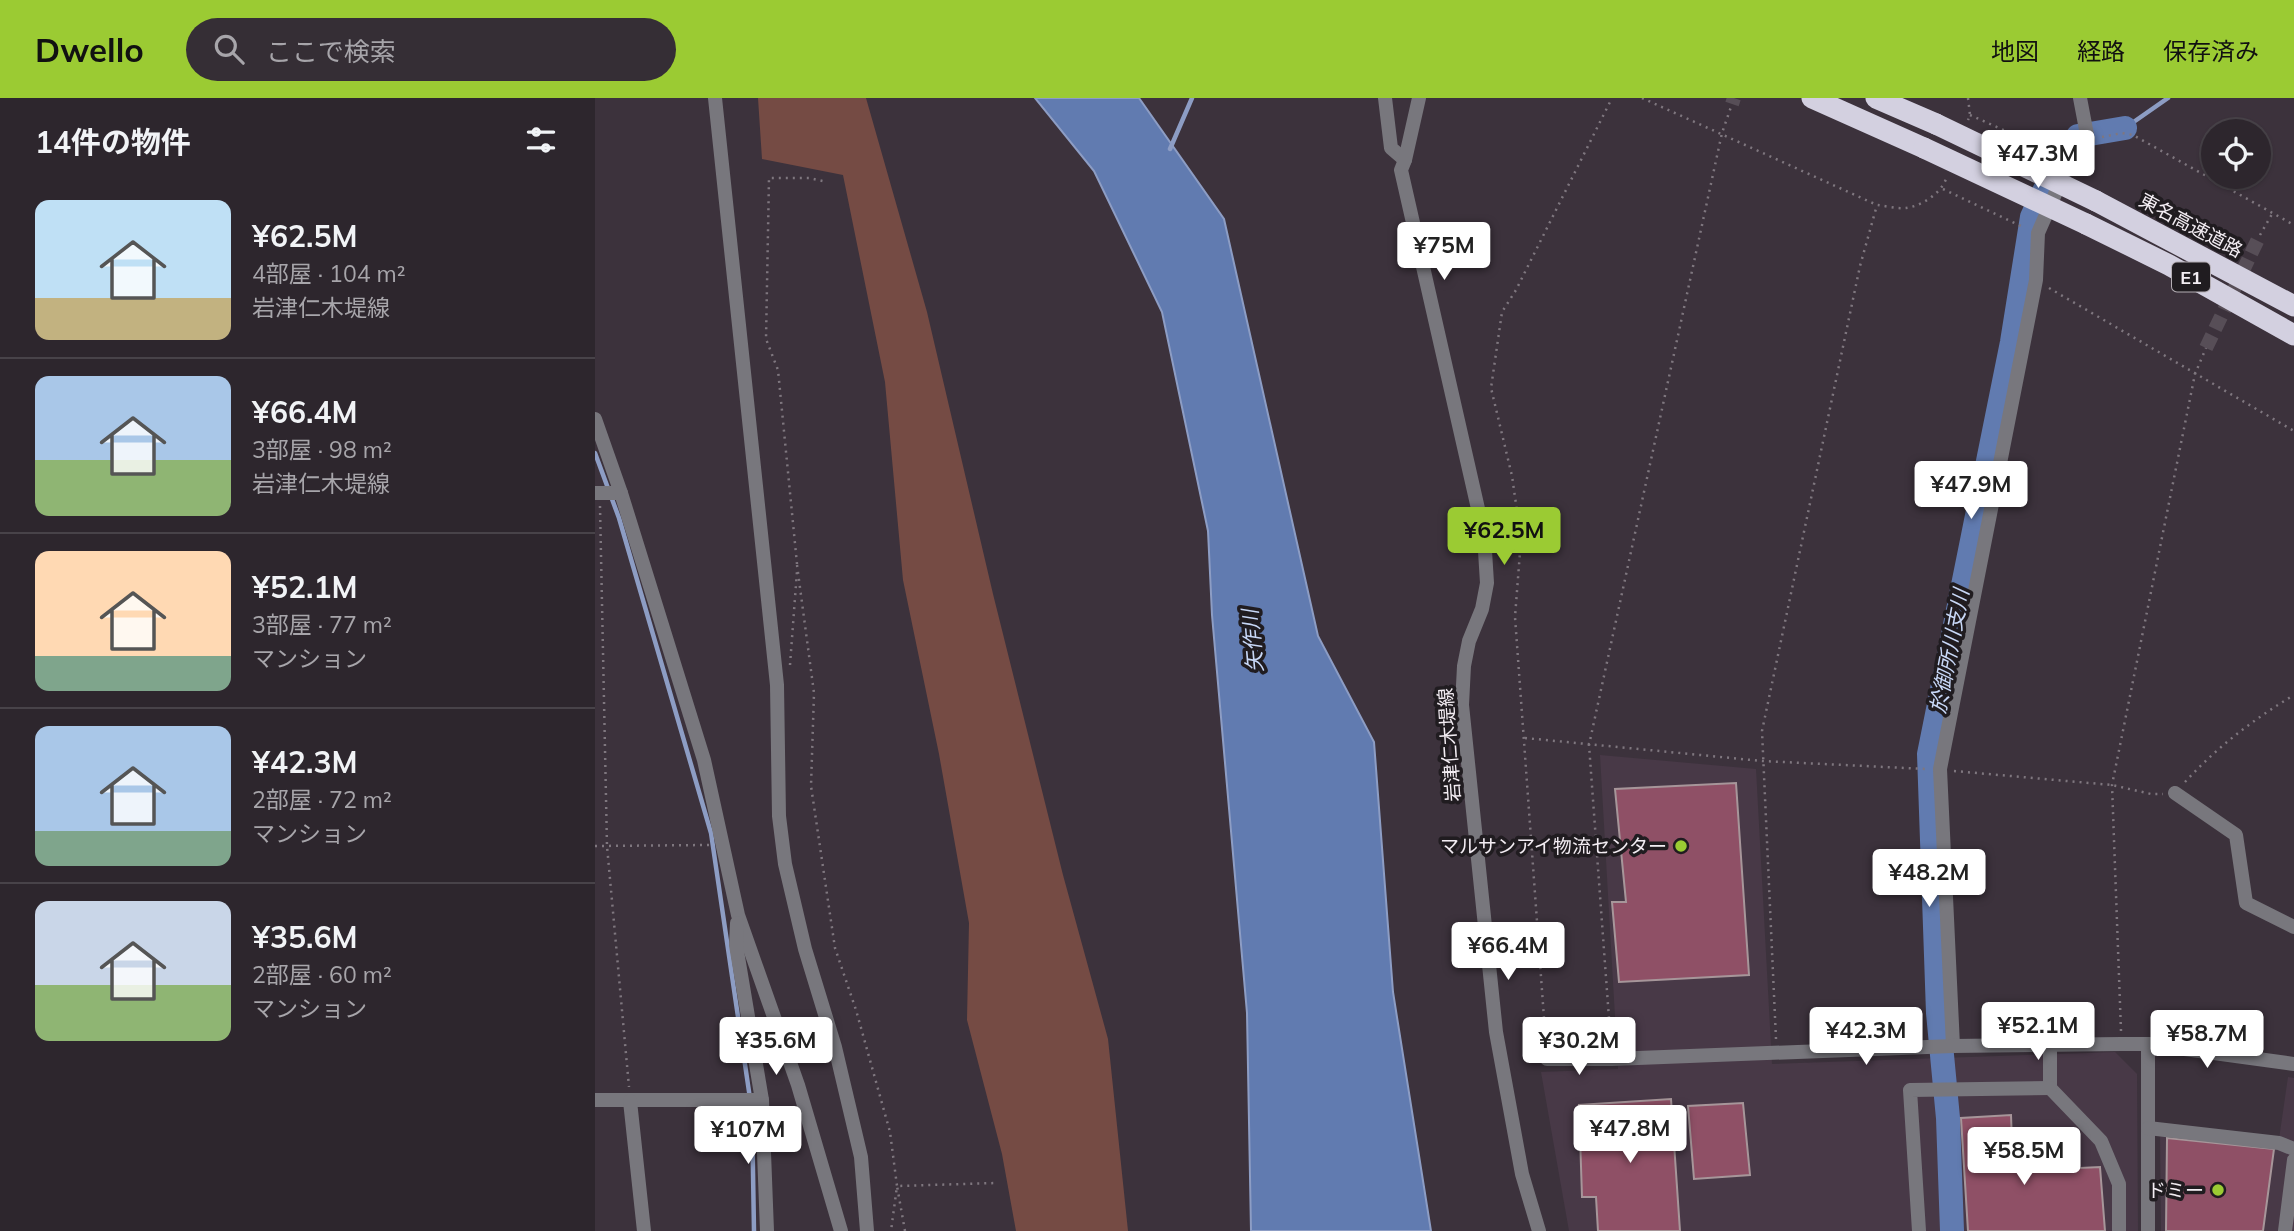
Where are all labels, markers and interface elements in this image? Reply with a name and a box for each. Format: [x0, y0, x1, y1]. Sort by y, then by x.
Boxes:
search box [186, 18, 676, 81]
text: Dwello [35, 29, 144, 70]
icon: search [210, 30, 248, 68]
text: ここで検索 [266, 35, 396, 68]
text: 地図 [1991, 36, 2039, 66]
text: 経路 [2077, 36, 2125, 66]
text: 保存済み [2163, 36, 2259, 66]
map controls [2201, 119, 2271, 189]
button: locate [2201, 119, 2271, 189]
icon: filters [522, 121, 560, 159]
text: 14件の物件 [35, 123, 191, 161]
pin: ¥47.3M [1981, 130, 2095, 190]
text: ¥47.3M [1998, 138, 2078, 167]
street label: 東名高速道路 [2135, 188, 2247, 262]
text: ¥62.5M [252, 217, 358, 255]
pin: ¥75M [1403, 222, 1485, 282]
icon: home [91, 228, 175, 312]
text: ¥75M [1413, 230, 1475, 259]
text: 4部屋 · 104 m² [252, 259, 405, 288]
road number: E1 [2172, 262, 2210, 292]
text: 岩津仁木堤線 [252, 293, 390, 322]
text: ¥66.4M [252, 393, 358, 431]
icon: home [91, 404, 175, 488]
text: 3部屋 · 98 m² [252, 435, 392, 464]
pin: ¥47.9M [1914, 462, 2028, 521]
text: 岩津仁木堤線 [252, 469, 390, 498]
text: ¥47.9M [1931, 469, 2011, 498]
pin: ¥62.5M [1447, 508, 1561, 567]
text: ¥62.5M [1464, 515, 1544, 544]
text: ¥52.1M [252, 568, 358, 606]
icon: home [91, 579, 175, 663]
water label: 於御所川支川 [1924, 585, 1974, 715]
water label: 矢作川 [1236, 606, 1268, 674]
text: 3部屋 · 77 m² [252, 610, 392, 639]
text: マンション [252, 644, 367, 673]
street label: 岩津仁木堤線 [1433, 687, 1465, 803]
text: ¥42.3M [252, 743, 358, 781]
icon: home [91, 754, 175, 838]
text: 2部屋 · 72 m² [252, 785, 392, 814]
text: マンション [252, 819, 367, 848]
place label: マルサンアイ物流センター [1440, 834, 1667, 858]
marker: マルサンアイ物流センター [1673, 838, 1689, 854]
pin: ¥48.2M [1872, 850, 1986, 909]
text: ¥48.2M [1889, 857, 1969, 886]
text: ¥35.6M [252, 918, 358, 956]
pin: ¥66.4M [1451, 922, 1565, 982]
icon: home [91, 929, 175, 1013]
text: ¥66.4M [1468, 930, 1548, 959]
text: 2部屋 · 60 m² [252, 960, 392, 989]
text: マンション [252, 994, 367, 1023]
pin: ¥52.1M [1981, 1002, 2095, 1062]
pin: ¥42.3M [1809, 1007, 1923, 1067]
text: ¥52.1M [1998, 1010, 2078, 1039]
pin: ¥58.7M [2150, 1010, 2264, 1070]
text: ¥42.3M [1826, 1015, 1906, 1044]
pin: ¥35.6M [719, 1018, 833, 1077]
pin: ¥30.2M [1522, 1018, 1636, 1077]
text: ¥58.7M [2167, 1018, 2247, 1047]
text: ¥35.6M [736, 1025, 816, 1054]
text: ¥30.2M [1539, 1025, 1619, 1054]
pin: ¥47.8M [1573, 1105, 1687, 1165]
pin: ¥107M [699, 1107, 797, 1166]
text: ¥47.8M [1590, 1113, 1670, 1142]
text: ¥107M [710, 1114, 786, 1143]
pin: ¥58.5M [1967, 1128, 2081, 1187]
text: ¥58.5M [1984, 1135, 2064, 1164]
place label: ドミー [2147, 1178, 2204, 1202]
marker: ドミー [2210, 1182, 2226, 1198]

